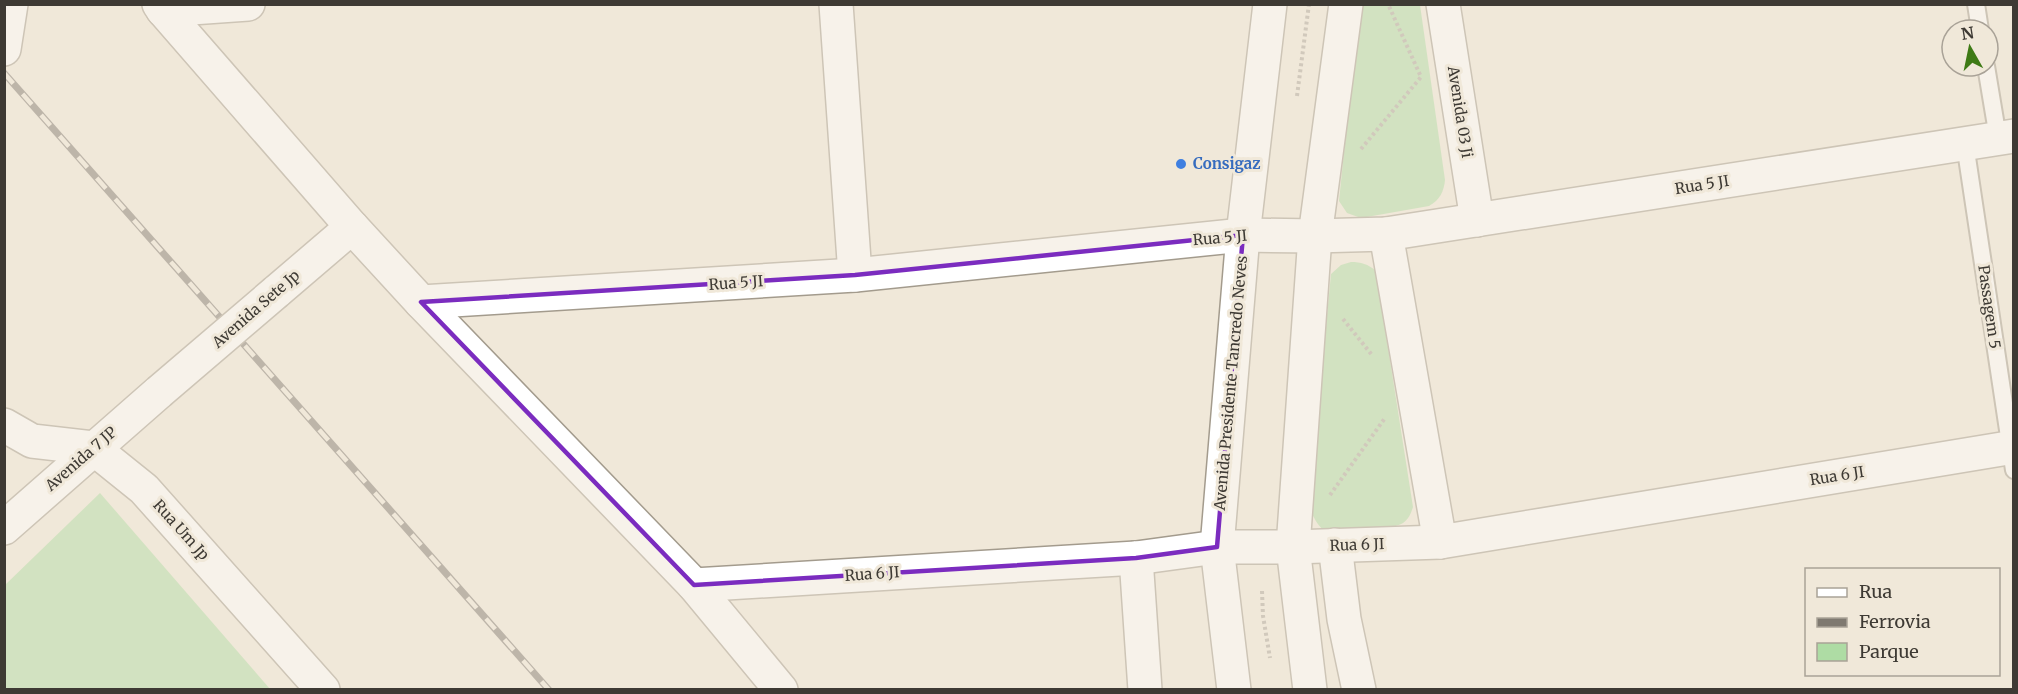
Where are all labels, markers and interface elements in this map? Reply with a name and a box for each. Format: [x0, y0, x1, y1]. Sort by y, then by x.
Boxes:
north arrow [1940, 18, 2000, 78]
text: N [1960, 22, 1976, 44]
street label: Avenida 03 Ji [1444, 64, 1477, 159]
place label: Consigaz [1193, 154, 1260, 173]
marker: Consigaz [1174, 157, 1188, 171]
street label: Rua 5 JI [1673, 171, 1730, 198]
street label: Rua 5 JI [1192, 226, 1248, 249]
street label: Avenida Presidente Tancredo Neves [1210, 255, 1251, 512]
street label: Passagem 5 [1974, 264, 2005, 350]
street label: Avenida Sete Jp [207, 266, 303, 352]
street label: Rua 5 JI [708, 271, 764, 294]
street label: Avenida 7 JP [40, 422, 121, 495]
street label: Rua 6 JI [1808, 462, 1866, 489]
street label: Rua Um Jp [149, 496, 213, 564]
street label: Rua 6 JI [1329, 534, 1385, 555]
street label: Rua 6 JI [844, 562, 900, 585]
legend [1805, 568, 2000, 676]
text: Rua [1859, 580, 1893, 603]
text: Ferrovia [1859, 610, 1931, 633]
text: Parque [1859, 640, 1919, 663]

